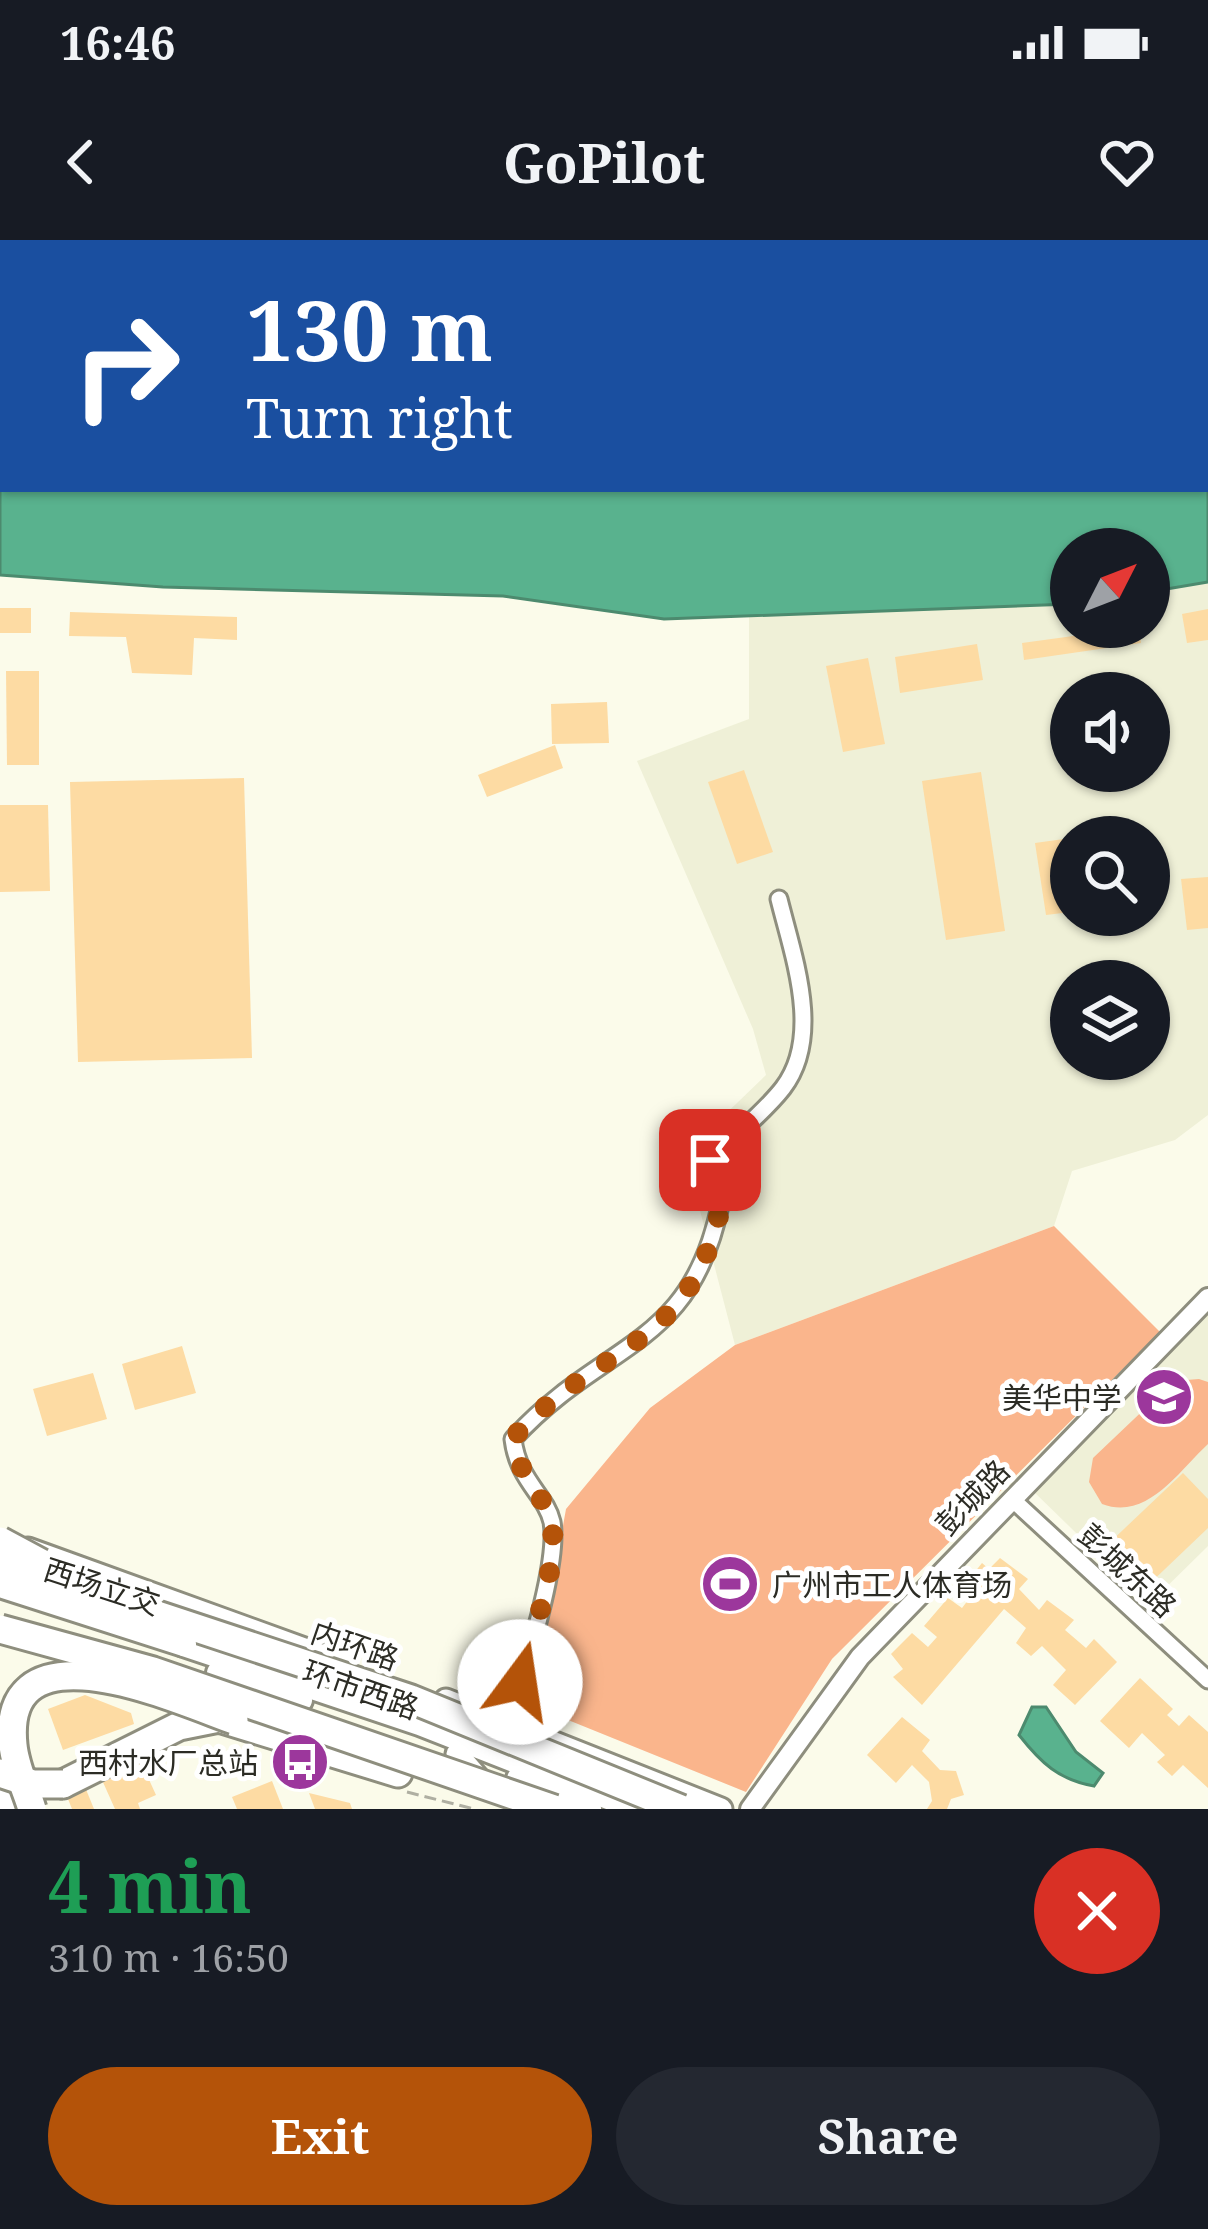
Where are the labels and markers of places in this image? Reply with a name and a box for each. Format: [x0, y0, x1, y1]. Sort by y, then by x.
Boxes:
pin [659, 1109, 761, 1211]
school or university icon: 美华中学 [1133, 1366, 1195, 1428]
place label: 美华中学 [1002, 1377, 1122, 1418]
sports icon: 广州市工人体育场 [699, 1553, 761, 1615]
place label: 广州市工人体育场 [772, 1564, 1012, 1605]
bus stop icon: 西村水厂总站 [269, 1731, 331, 1793]
place label: 西村水厂总站 [78, 1742, 258, 1783]

